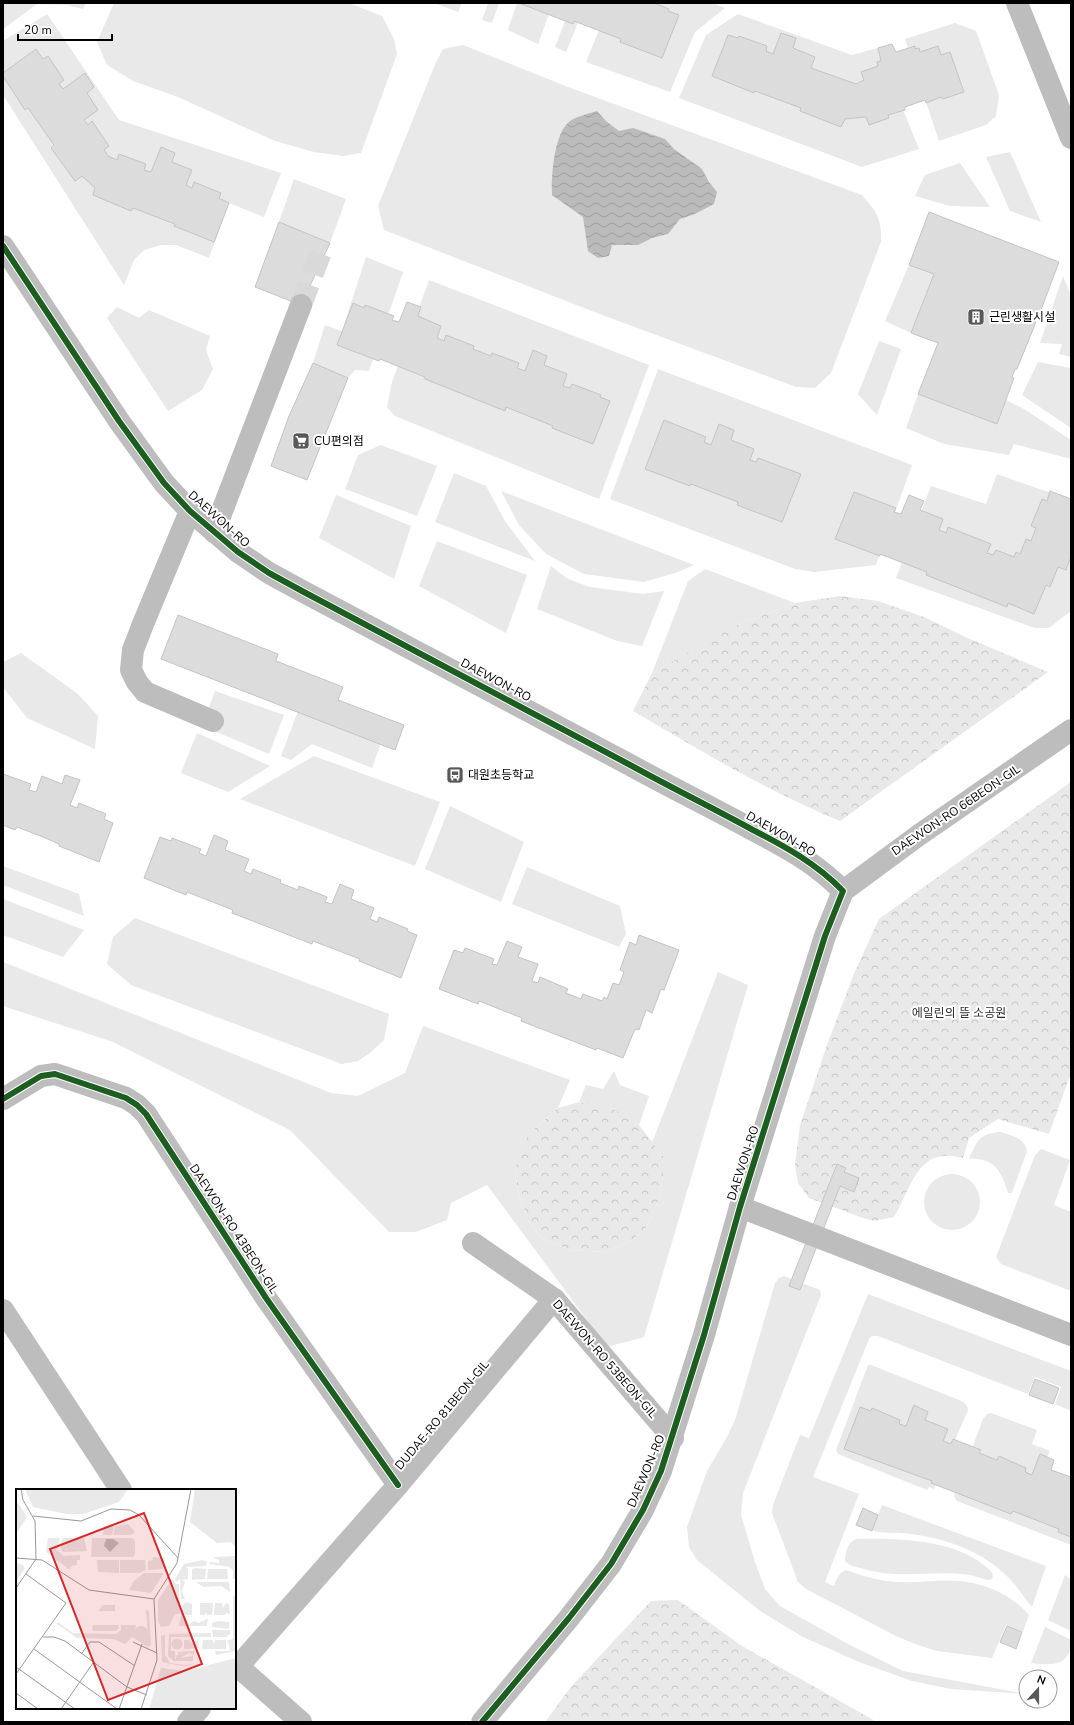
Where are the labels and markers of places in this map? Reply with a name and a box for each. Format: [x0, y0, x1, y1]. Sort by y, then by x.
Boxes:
building icon: 근린생활시설 [966, 307, 986, 327]
place label: 근린생활시설 [989, 309, 1055, 325]
supermarket icon: CU편의점 [291, 431, 311, 451]
place label: CU편의점 [314, 433, 364, 449]
bus stop icon: 대원초등학교 [445, 765, 465, 785]
place label: 대원초등학교 [468, 767, 534, 783]

